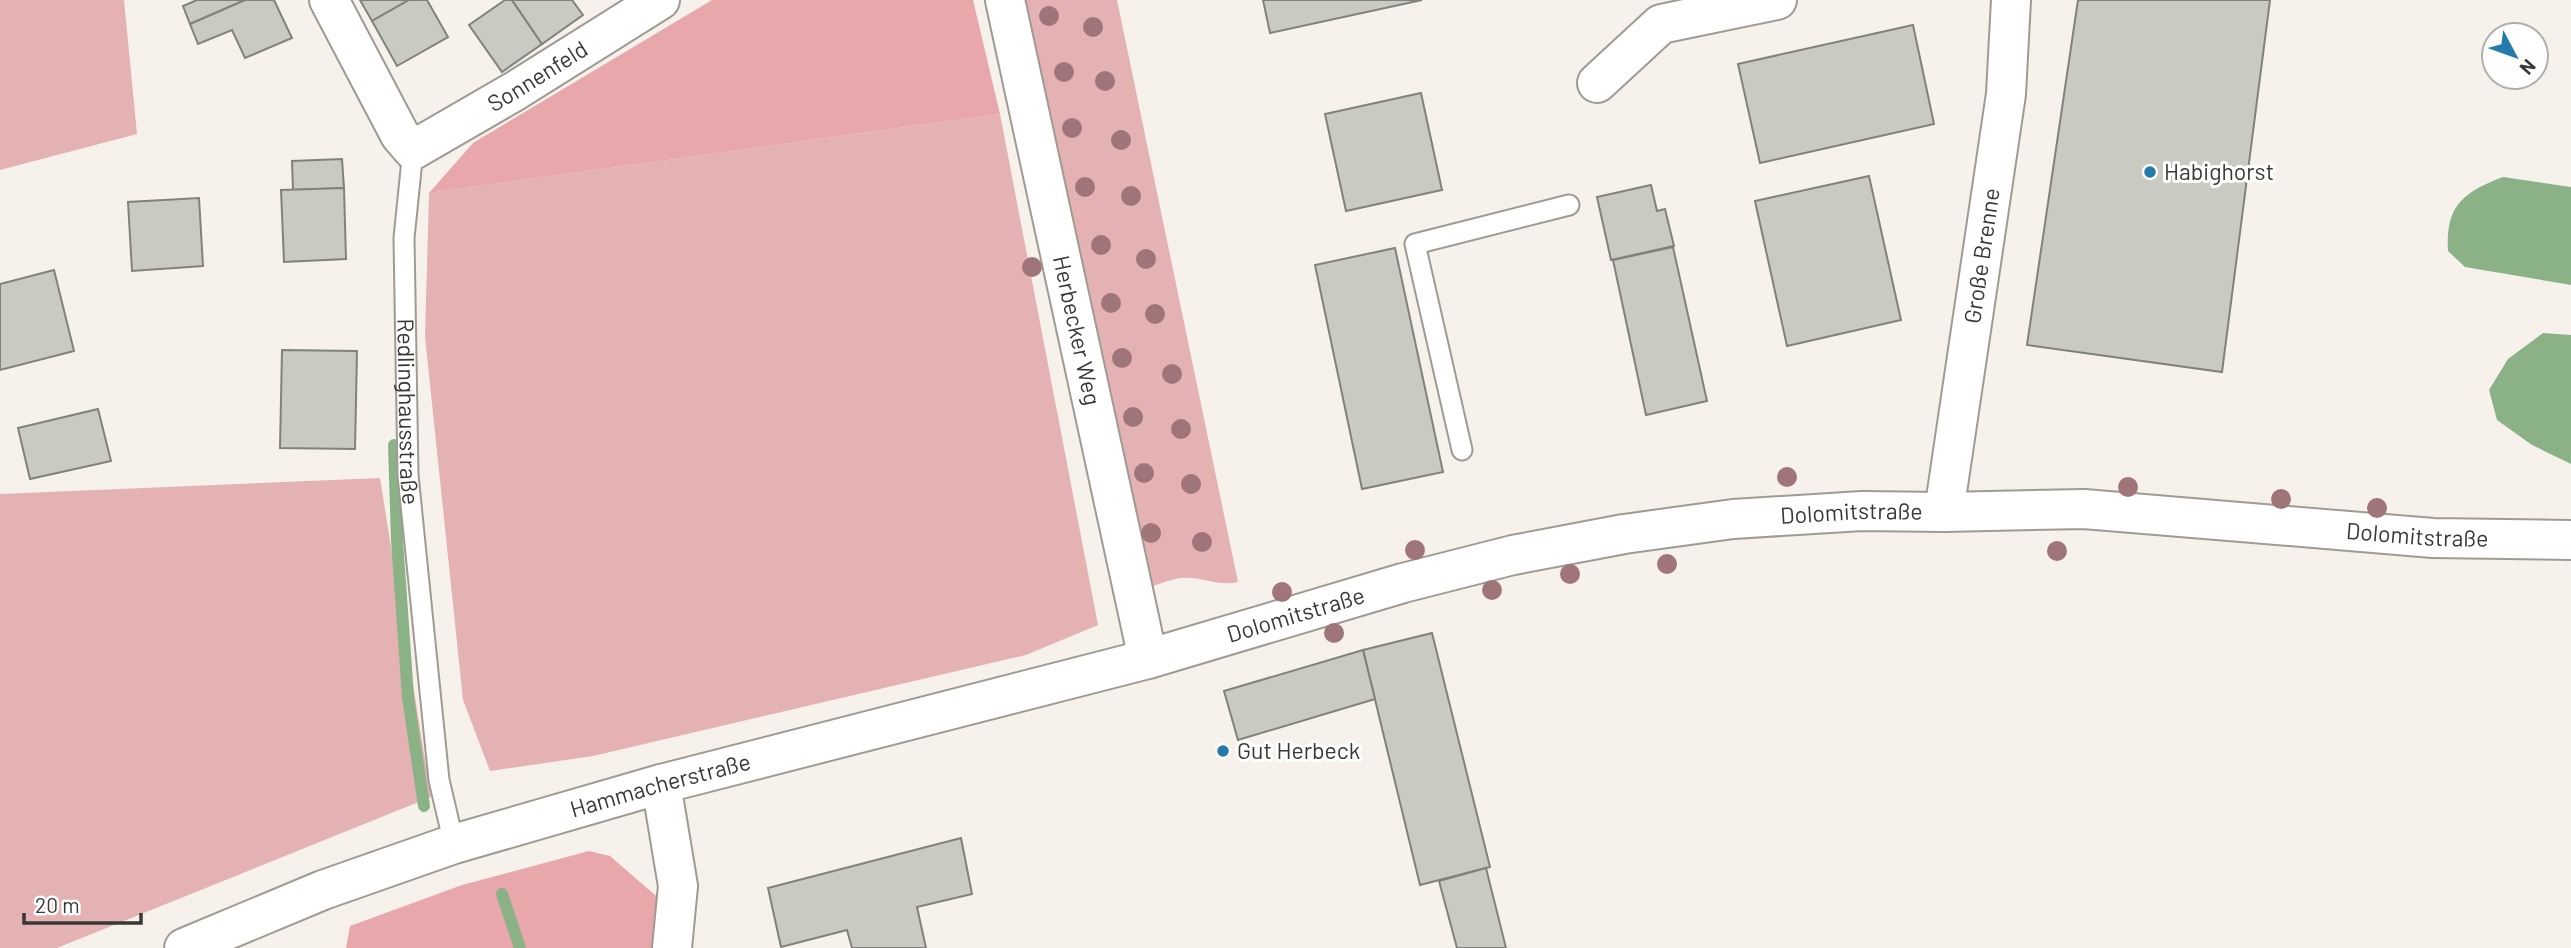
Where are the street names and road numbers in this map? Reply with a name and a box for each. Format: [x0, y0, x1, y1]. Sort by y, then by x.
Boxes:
street label: Sonnenfeld [482, 34, 592, 117]
street label: Große Brenne [1957, 186, 2005, 325]
street label: Herbecker Weg [1048, 253, 1107, 408]
street label: Redlinghausstraße [392, 318, 426, 506]
street label: Dolomitstraße [1779, 496, 1923, 529]
street label: Dolomitstraße [2345, 516, 2489, 552]
street label: Dolomitstraße [1223, 580, 1368, 648]
street label: Hammacherstraße [567, 747, 753, 823]

